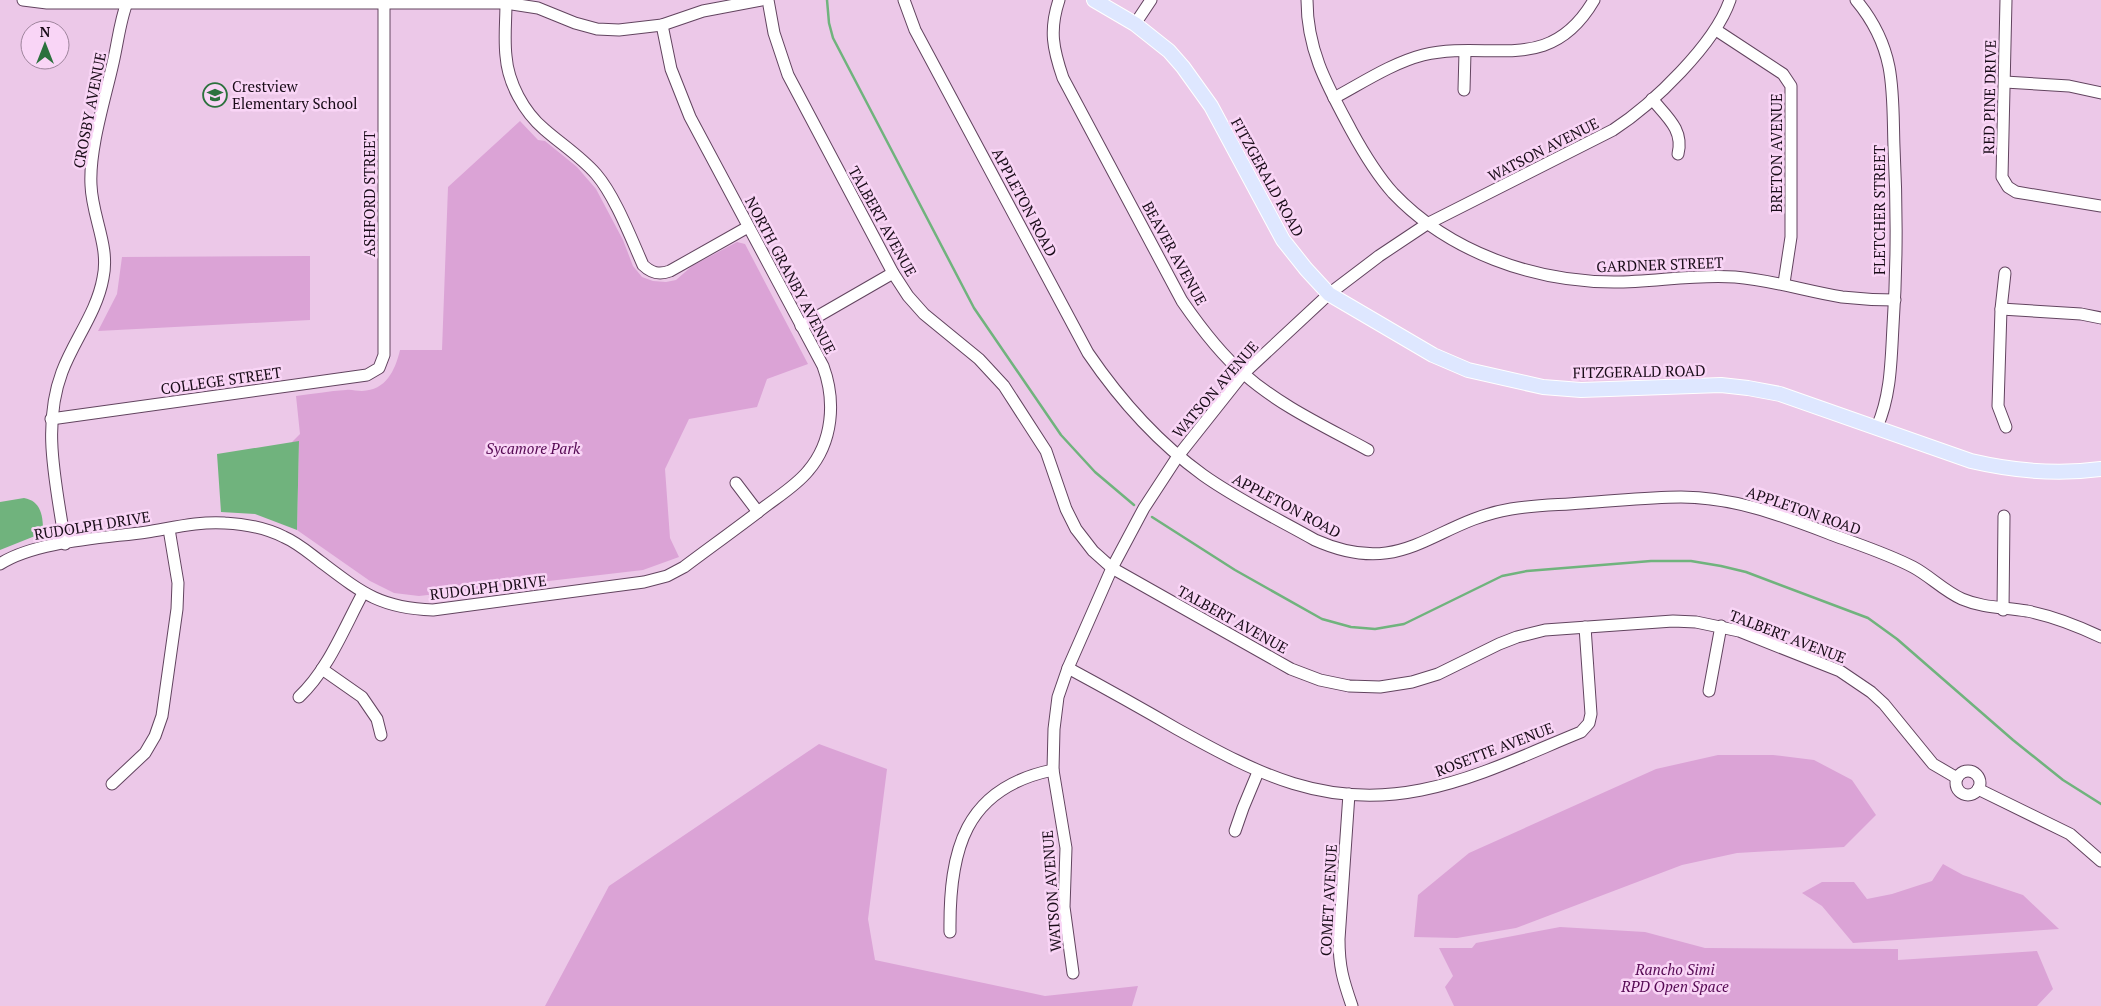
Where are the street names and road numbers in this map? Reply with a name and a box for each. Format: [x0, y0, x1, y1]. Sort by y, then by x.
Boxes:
street label: RED PINE DRIVE [1978, 40, 2000, 154]
street label: CROSBY AVENUE [68, 50, 110, 170]
street label: BRETON AVENUE [1766, 93, 1786, 213]
street label: WATSON AVENUE [1484, 112, 1602, 186]
street label: FITZGERALD ROAD [1227, 114, 1309, 240]
street label: ASHFORD STREET [359, 131, 379, 257]
street label: APPLETON ROAD [988, 144, 1062, 260]
street label: FLETCHER STREET [1869, 145, 1889, 275]
street label: TALBERT AVENUE [844, 162, 922, 280]
street label: NORTH GRANBY AVENUE [741, 193, 841, 357]
street label: BEAVER AVENUE [1138, 197, 1212, 309]
street label: GARDNER STREET [1596, 252, 1724, 276]
street label: WATSON AVENUE [1167, 336, 1263, 442]
street label: FITZGERALD ROAD [1572, 360, 1706, 382]
street label: COLLEGE STREET [159, 362, 283, 398]
street label: APPLETON ROAD [1229, 468, 1345, 542]
street label: APPLETON ROAD [1744, 481, 1864, 539]
street label: RUDOLPH DRIVE [32, 506, 152, 544]
street label: RUDOLPH DRIVE [428, 570, 548, 604]
street label: TALBERT AVENUE [1174, 580, 1292, 658]
street label: TALBERT AVENUE [1727, 605, 1849, 667]
street label: ROSETTE AVENUE [1432, 717, 1556, 781]
street label: WATSON AVENUE [1037, 829, 1065, 953]
street label: COMET AVENUE [1315, 843, 1341, 957]

